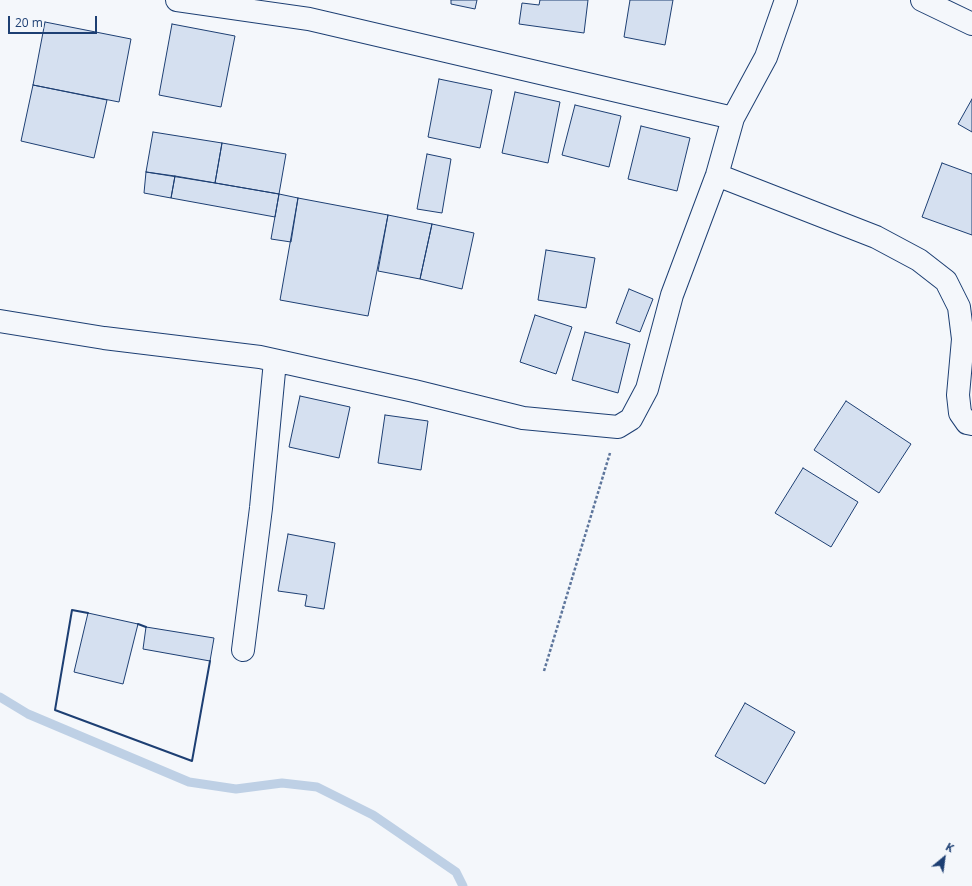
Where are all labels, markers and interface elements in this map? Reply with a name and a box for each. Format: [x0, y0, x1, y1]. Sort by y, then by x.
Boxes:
scale bar [10, 8, 99, 34]
text: 20 m [15, 14, 43, 31]
north arrow [924, 838, 964, 878]
text: K [943, 839, 957, 855]

